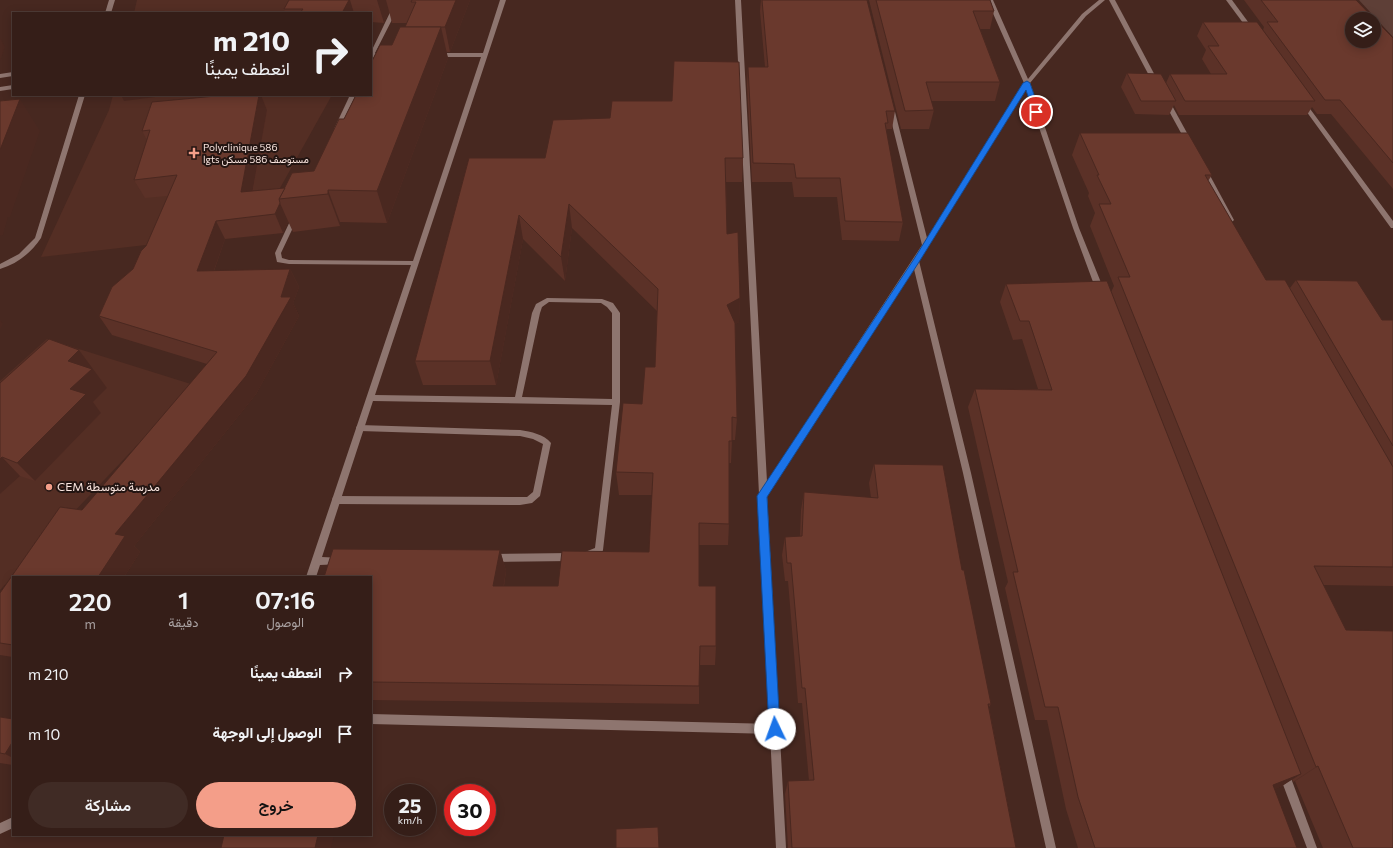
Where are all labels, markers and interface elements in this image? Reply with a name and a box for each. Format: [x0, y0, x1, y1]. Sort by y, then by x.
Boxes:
map controls [1345, 12, 1381, 48]
button: layers [1345, 12, 1381, 48]
text: 210 m [213, 23, 290, 57]
icon: right [304, 28, 356, 80]
text: انعطف يمينًا [205, 57, 290, 79]
pin [1019, 95, 1053, 129]
icon: arrive [1025, 101, 1047, 123]
place label: Polyclinique 586 lgts مستوصف 586 مسكن [203, 141, 309, 166]
marker: Polyclinique 586 lgts مستوصف 586 مسكن [188, 147, 200, 159]
place label: CEM مدرسة متوسطة [57, 479, 160, 495]
marker: CEM مدرسة متوسطة [44, 482, 54, 492]
text: 1 [178, 585, 189, 614]
text: 07:16 [255, 585, 315, 614]
text: 220 [69, 587, 112, 616]
text: دقيقة [168, 614, 198, 630]
text: الوصول [266, 614, 304, 630]
text: m [84, 616, 96, 632]
text: انعطف يمينًا [250, 663, 322, 681]
icon: right [334, 663, 356, 685]
text: 210 m [28, 665, 69, 683]
position arrow [754, 708, 796, 750]
text: الوصول إلى الوجهة [213, 723, 322, 741]
icon: arrive [334, 723, 356, 745]
text: 10 m [28, 725, 60, 743]
button: مشاركة [28, 782, 188, 828]
button: خروج [196, 782, 356, 828]
speed limit sign: 30 [444, 784, 496, 836]
text: 25 [398, 793, 422, 817]
text: km/h [398, 814, 422, 826]

